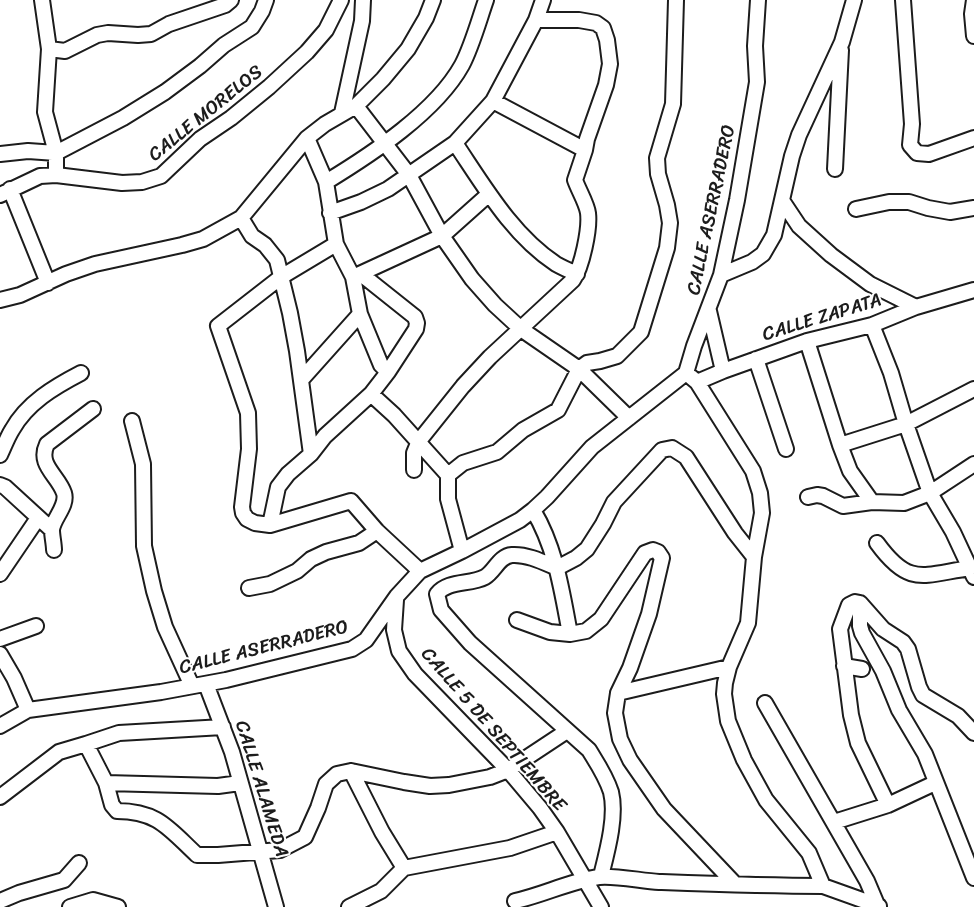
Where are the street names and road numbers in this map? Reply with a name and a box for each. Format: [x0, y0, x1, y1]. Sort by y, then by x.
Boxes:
street label: CALLE MORELOS [144, 61, 268, 167]
street label: CALLE ASERRADERO [683, 123, 741, 297]
street label: CALLE ZAPATA [760, 289, 884, 347]
street label: CALLE ASERRADERO [177, 616, 351, 680]
street label: CALLE 5 DE SEPTIEMBRE [416, 643, 570, 817]
street label: CALLE ALAMEDA [229, 718, 293, 860]

